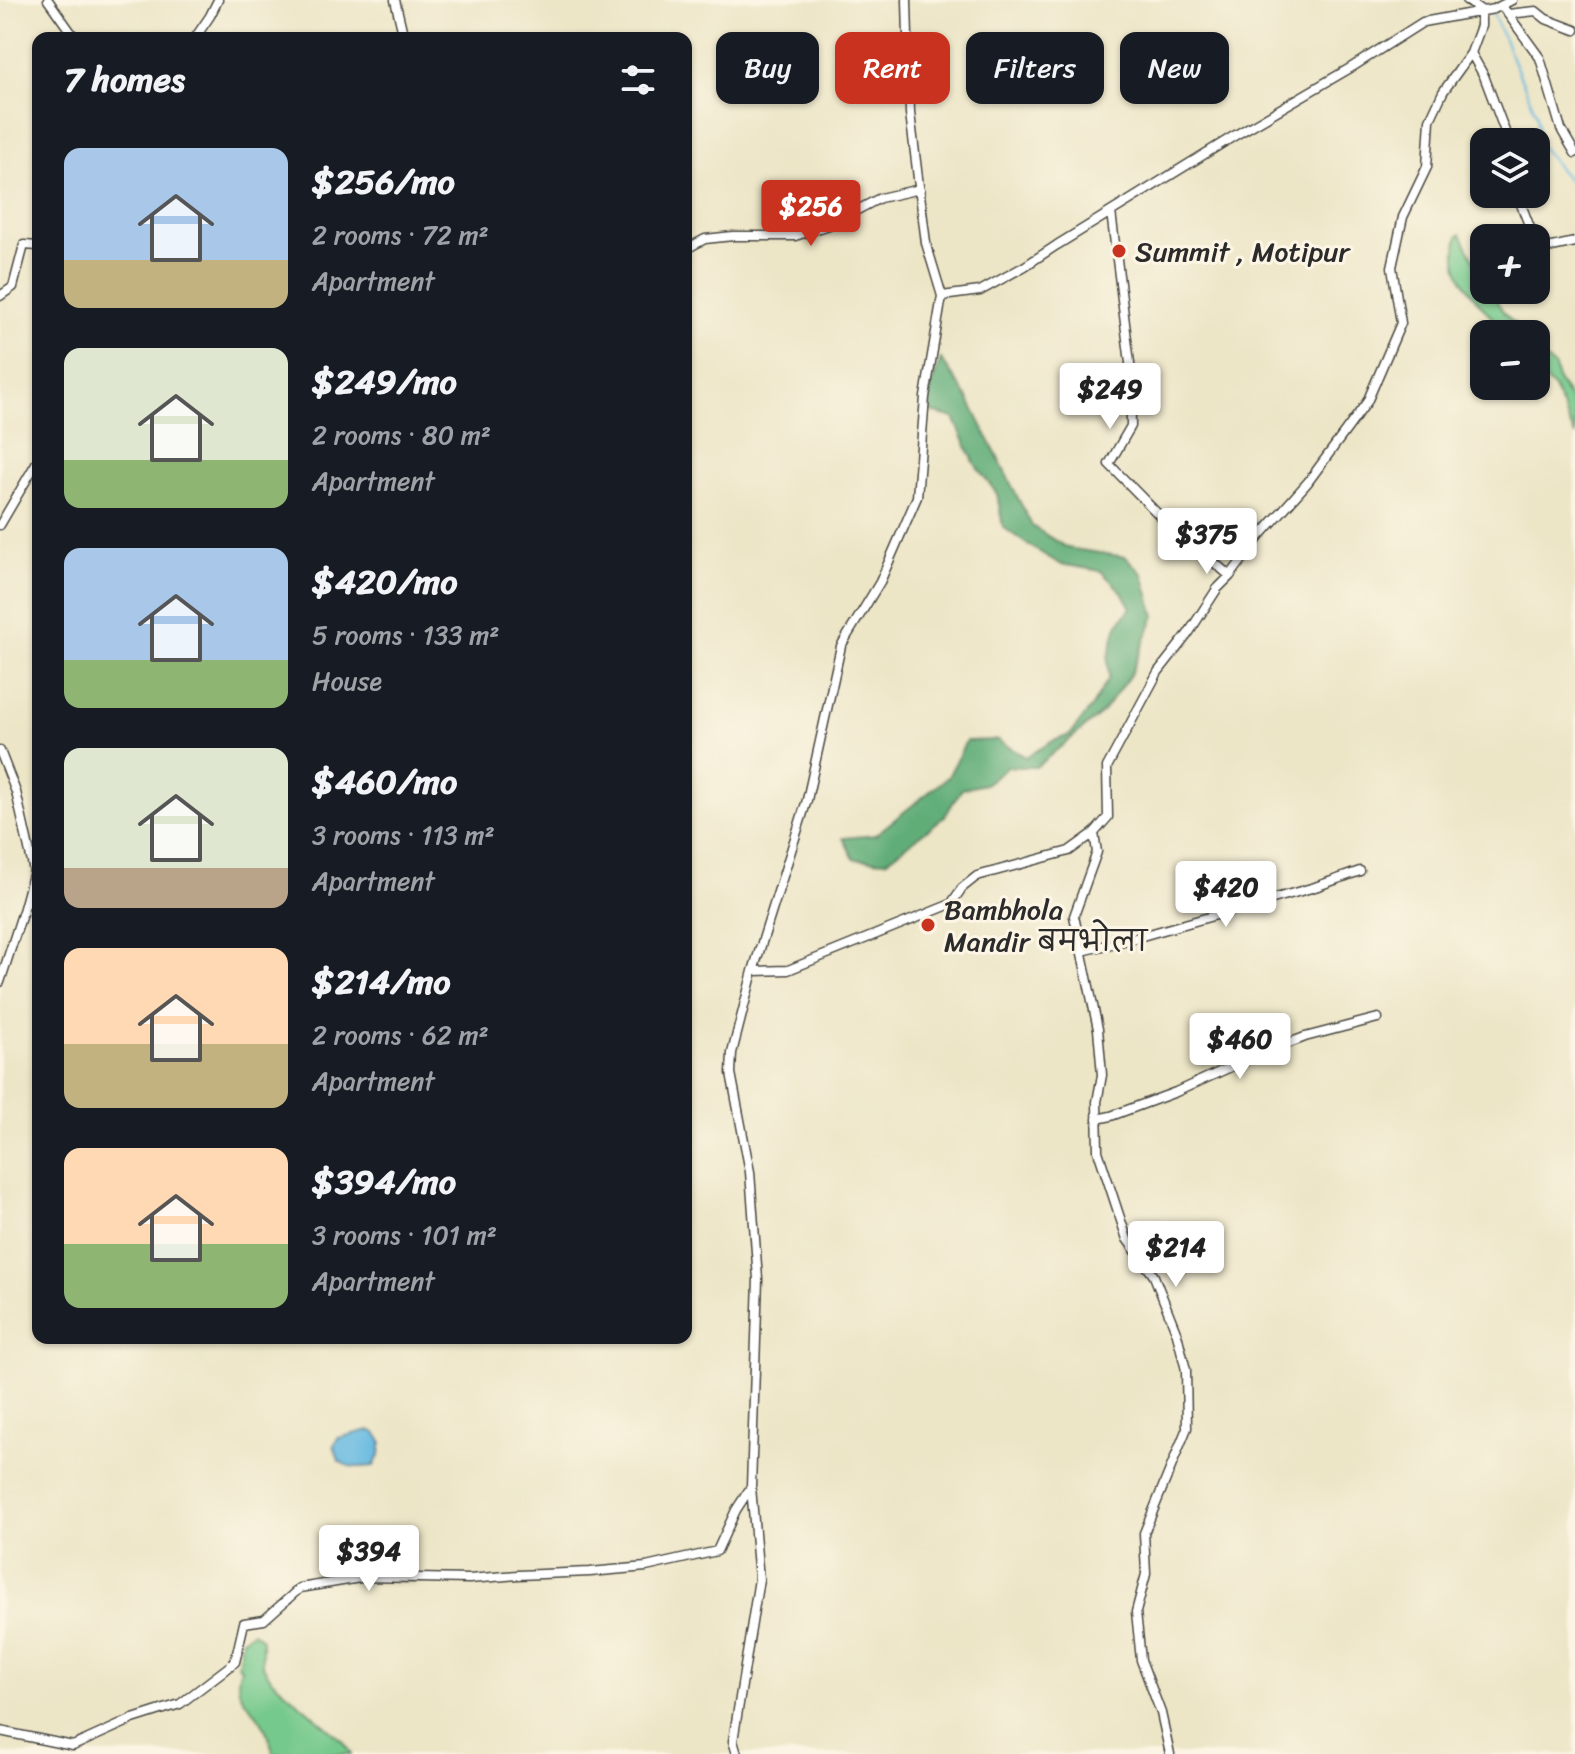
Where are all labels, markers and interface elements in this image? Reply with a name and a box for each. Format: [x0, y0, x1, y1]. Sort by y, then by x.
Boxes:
chip: Buy [716, 32, 819, 104]
chip: Rent [835, 32, 950, 104]
chip: Filters [966, 32, 1104, 104]
chip: New [1120, 32, 1229, 104]
text: 7 homes [64, 50, 185, 110]
icon: filters [616, 58, 660, 102]
map controls [1470, 128, 1550, 400]
button: layers [1470, 128, 1550, 208]
text: $256/mo [312, 152, 455, 212]
icon: home [128, 180, 224, 276]
pin: $256 [764, 180, 858, 248]
text: $256 [779, 183, 843, 229]
text: 2 rooms · 72 m² [312, 212, 489, 258]
button: + [1470, 224, 1550, 304]
place label: Summit , Motipur [1135, 227, 1351, 276]
marker: Summit , Motipur [1110, 242, 1128, 260]
text: Apartment [312, 258, 435, 304]
button: − [1470, 320, 1550, 400]
text: $249/mo [312, 352, 457, 412]
pin: $249 [1063, 363, 1157, 431]
text: $249 [1078, 366, 1142, 412]
icon: home [128, 380, 224, 476]
text: 2 rooms · 80 m² [312, 412, 491, 458]
text: Apartment [312, 458, 435, 504]
pin: $375 [1160, 508, 1254, 576]
text: $375 [1176, 511, 1238, 557]
text: $420/mo [312, 552, 458, 612]
icon: home [128, 580, 224, 676]
text: 5 rooms · 133 m² [312, 612, 500, 658]
text: House [312, 658, 382, 704]
text: $460/mo [312, 752, 457, 812]
icon: home [128, 780, 224, 876]
text: 3 rooms · 113 m² [312, 812, 495, 858]
text: Apartment [312, 858, 435, 904]
pin: $420 [1179, 861, 1273, 929]
text: $420 [1193, 864, 1259, 910]
place label: Bambhola Mandir बमभोला [944, 885, 1148, 966]
marker: Bambhola Mandir बमभोला [919, 916, 937, 934]
text: $214/mo [312, 952, 451, 1012]
icon: home [128, 980, 224, 1076]
text: 2 rooms · 62 m² [312, 1012, 489, 1058]
pin: $460 [1193, 1013, 1287, 1081]
text: $460 [1208, 1016, 1272, 1062]
text: Apartment [312, 1058, 435, 1104]
text: $394/mo [312, 1152, 456, 1212]
icon: home [128, 1180, 224, 1276]
text: 3 rooms · 101 m² [312, 1212, 497, 1258]
pin: $214 [1129, 1221, 1223, 1289]
text: $214 [1146, 1224, 1206, 1270]
text: Apartment [312, 1258, 435, 1304]
pin: $394 [322, 1525, 416, 1593]
text: $394 [337, 1528, 401, 1574]

